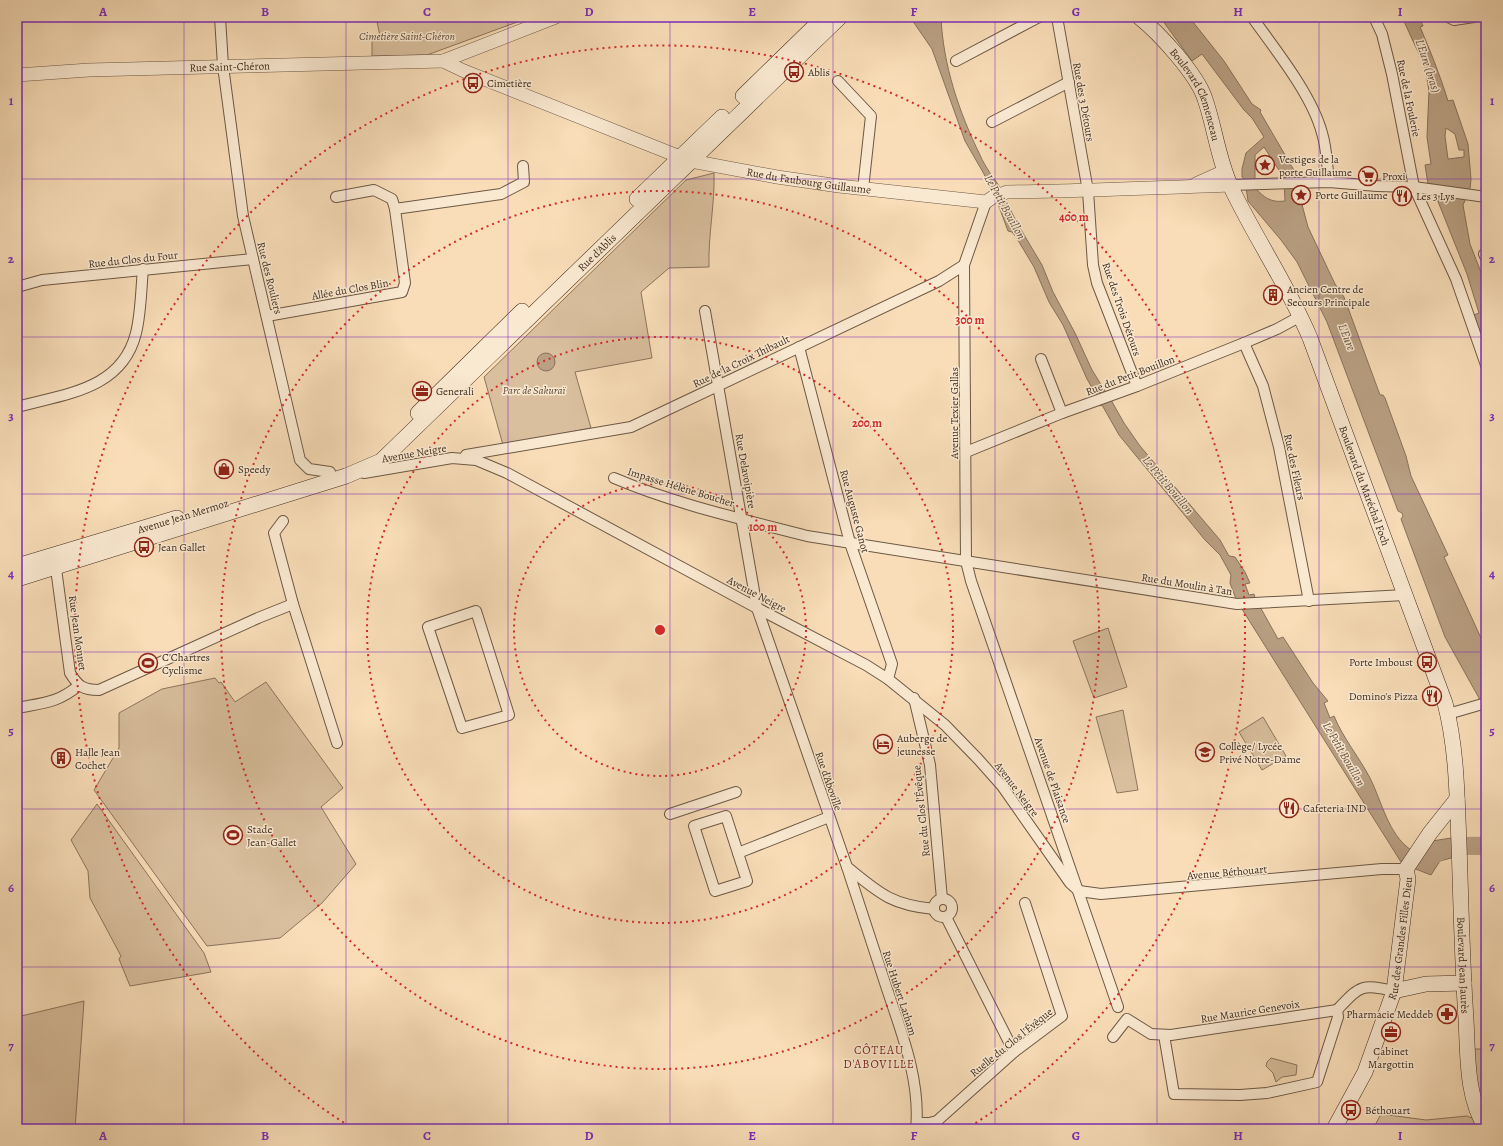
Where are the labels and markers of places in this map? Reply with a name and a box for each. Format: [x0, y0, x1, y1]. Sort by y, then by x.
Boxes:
bus stop icon: Ablis [783, 61, 805, 83]
place label: Ablis [807, 65, 830, 80]
bus stop icon: Cimetière [462, 72, 484, 94]
place label: Cimetière [487, 76, 532, 91]
place label: Vestiges de la porte Guillaume [1278, 152, 1352, 180]
place icon: Vestiges de la porte Guillaume [1254, 154, 1276, 176]
supermarket icon: Proxi [1357, 165, 1379, 187]
place label: Proxi [1382, 169, 1406, 184]
place icon: Porte Guillaume [1290, 184, 1312, 206]
restaurant icon: Les 3 Lys [1391, 185, 1413, 207]
place label: Porte Guillaume [1315, 188, 1388, 203]
place label: Les 3 Lys [1416, 189, 1455, 204]
place label: Ancien Centre de Secours Principale [1286, 282, 1370, 310]
building icon: Ancien Centre de Secours Principale [1262, 284, 1284, 306]
office icon: Generali [411, 380, 433, 402]
place label: Generali [436, 384, 474, 399]
shop icon: Speedy [213, 458, 235, 480]
place label: Speedy [238, 462, 270, 477]
bus stop icon: Jean Gallet [133, 536, 155, 558]
place label: Jean Gallet [158, 540, 206, 555]
centre of rings [653, 623, 667, 637]
place label: C'Chartres Cyclisme [162, 650, 210, 678]
bus stop icon: Porte Imboust [1416, 651, 1438, 673]
sports icon: C'Chartres Cyclisme [137, 652, 159, 674]
place label: Porte Imboust [1349, 655, 1413, 670]
restaurant icon: Domino's Pizza [1421, 685, 1443, 707]
place label: Domino's Pizza [1349, 689, 1419, 704]
place label: Auberge de jeunesse [896, 731, 947, 759]
hotel icon: Auberge de jeunesse [872, 733, 894, 755]
place label: Collège/ Lycée Privé Notre-Dame [1219, 739, 1301, 767]
school or university icon: Collège/ Lycée Privé Notre-Dame [1194, 741, 1216, 763]
place label: Halle Jean Cochet [75, 745, 120, 773]
building icon: Halle Jean Cochet [50, 747, 72, 769]
restaurant icon: Cafeteria IND [1278, 797, 1300, 819]
place label: Cafeteria IND [1303, 801, 1366, 816]
place label: Stade Jean-Gallet [247, 822, 297, 850]
sports icon: Stade Jean-Gallet [222, 824, 244, 846]
pharmacy icon: Pharmacie Meddeb [1436, 1003, 1458, 1025]
place label: Pharmacie Meddeb [1346, 1007, 1433, 1022]
office icon: Cabinet Margottin [1380, 1021, 1402, 1043]
place label: Cabinet Margottin [1368, 1044, 1414, 1072]
bus stop icon: Béthouart [1340, 1099, 1362, 1121]
place label: Béthouart [1365, 1103, 1411, 1118]

